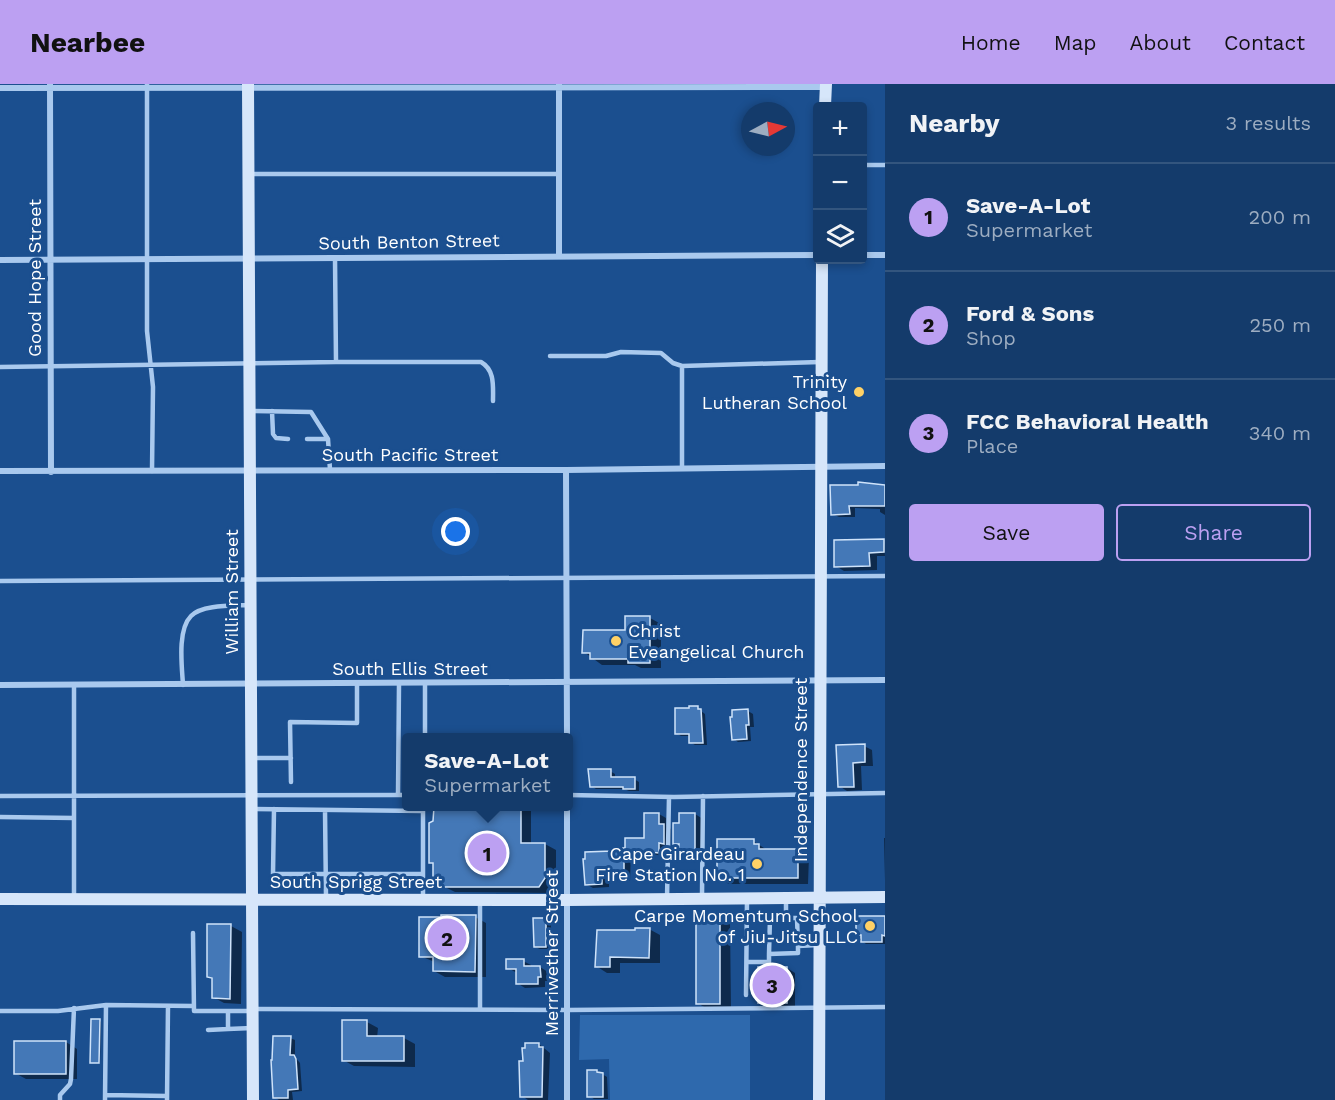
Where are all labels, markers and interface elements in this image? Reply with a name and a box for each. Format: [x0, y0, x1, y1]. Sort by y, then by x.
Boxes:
text: Nearbee [30, 26, 145, 59]
text: Home [961, 30, 1021, 55]
text: Map [1054, 30, 1097, 55]
text: About [1130, 30, 1191, 55]
text: Contact [1224, 30, 1305, 55]
north arrow [741, 102, 795, 156]
map controls [813, 102, 867, 264]
button: + [813, 102, 867, 156]
text: Nearby [909, 108, 1000, 138]
text: 3 results [1226, 111, 1311, 135]
button: − [813, 156, 867, 210]
text: Save-A-Lot [966, 193, 1090, 218]
street label: Good Hope Street [24, 199, 45, 357]
text: 1 [924, 205, 933, 229]
text: 200 m [1249, 205, 1311, 229]
button: layers [813, 210, 867, 264]
text: Supermarket [966, 218, 1092, 242]
street label: South Benton Street [318, 229, 500, 254]
text: Ford & Sons [966, 301, 1094, 326]
text: 2 [923, 313, 934, 337]
text: 250 m [1249, 313, 1311, 337]
text: Shop [966, 326, 1016, 350]
place label: Trinity Lutheran School [702, 371, 848, 413]
marker: Trinity Lutheran School [852, 385, 866, 399]
text: FCC Behavioral Health [966, 409, 1209, 434]
text: 3 [923, 421, 934, 445]
text: 340 m [1249, 421, 1311, 445]
text: Place [966, 434, 1018, 458]
street label: South Pacific Street [322, 444, 499, 465]
button: Save [909, 504, 1104, 561]
button: Share [1116, 504, 1311, 561]
your location [441, 517, 470, 546]
street label: William Street [221, 529, 242, 655]
place label: Christ Eveangelical Church [628, 620, 804, 662]
marker: Christ Eveangelical Church [609, 634, 623, 648]
street label: South Ellis Street [332, 658, 488, 679]
street label: Independence Street [790, 677, 811, 862]
popup [402, 733, 573, 811]
text: Save-A-Lot [424, 748, 549, 773]
text: Supermarket [424, 773, 551, 797]
pin: 1 [468, 830, 506, 876]
place label: Cape Girardeau Fire Station No. 1 [595, 843, 745, 885]
marker: Cape Girardeau Fire Station No. 1 [750, 857, 764, 871]
street label: Merriwether Street [541, 869, 562, 1036]
street label: South Sprigg Street [270, 871, 443, 892]
place label: Carpe Momentum School of Jiu-Jitsu LLC [634, 905, 858, 947]
pin: 2 [428, 916, 466, 960]
marker: Carpe Momentum School of Jiu-Jitsu LLC [863, 919, 877, 933]
pin: 3 [752, 962, 792, 1008]

